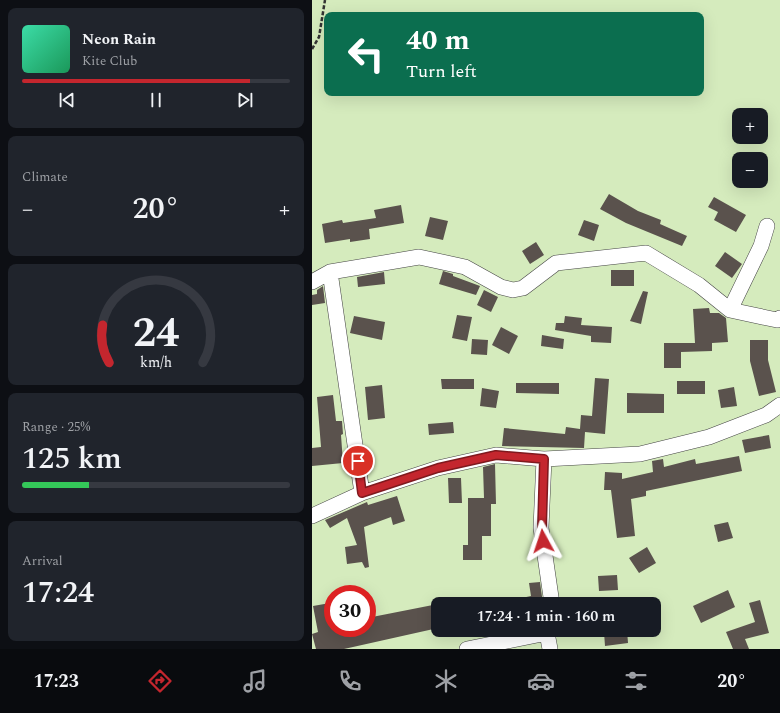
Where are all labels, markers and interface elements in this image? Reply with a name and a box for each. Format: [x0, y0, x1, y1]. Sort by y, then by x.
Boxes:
text: 40 m [406, 19, 470, 62]
text: Neon Rain [82, 28, 156, 51]
icon: left [340, 28, 392, 80]
text: Kite Club [82, 51, 137, 71]
text: Turn left [406, 58, 477, 85]
icon: previous [56, 89, 78, 111]
icon: pause [145, 89, 167, 111]
icon: next [234, 89, 256, 111]
map controls [732, 108, 768, 188]
button: + [732, 108, 768, 144]
button: − [732, 152, 768, 188]
text: Climate [22, 167, 68, 187]
text: 20° [132, 186, 180, 232]
text: − [22, 193, 33, 226]
text: + [279, 193, 290, 226]
text: 24 [133, 301, 179, 364]
text: km/h [140, 351, 172, 373]
text: Range · 25% [22, 417, 90, 437]
text: 125 km [22, 436, 122, 482]
pin [341, 444, 375, 478]
icon: arrive [347, 450, 369, 472]
position arrow [522, 520, 564, 562]
text: Arrival [22, 551, 63, 571]
text: 17:24 [22, 570, 94, 616]
speed limit sign: 30 [324, 585, 376, 637]
text: 17:24 · 1 min · 160 m [477, 605, 615, 628]
icon: directions [146, 667, 174, 695]
icon: music [241, 667, 269, 695]
icon: phone [336, 667, 364, 695]
icon: climate [432, 667, 460, 695]
icon: car [527, 667, 555, 695]
icon: filters [622, 667, 650, 695]
text: 17:23 [34, 668, 79, 695]
text: 20° [717, 668, 746, 695]

